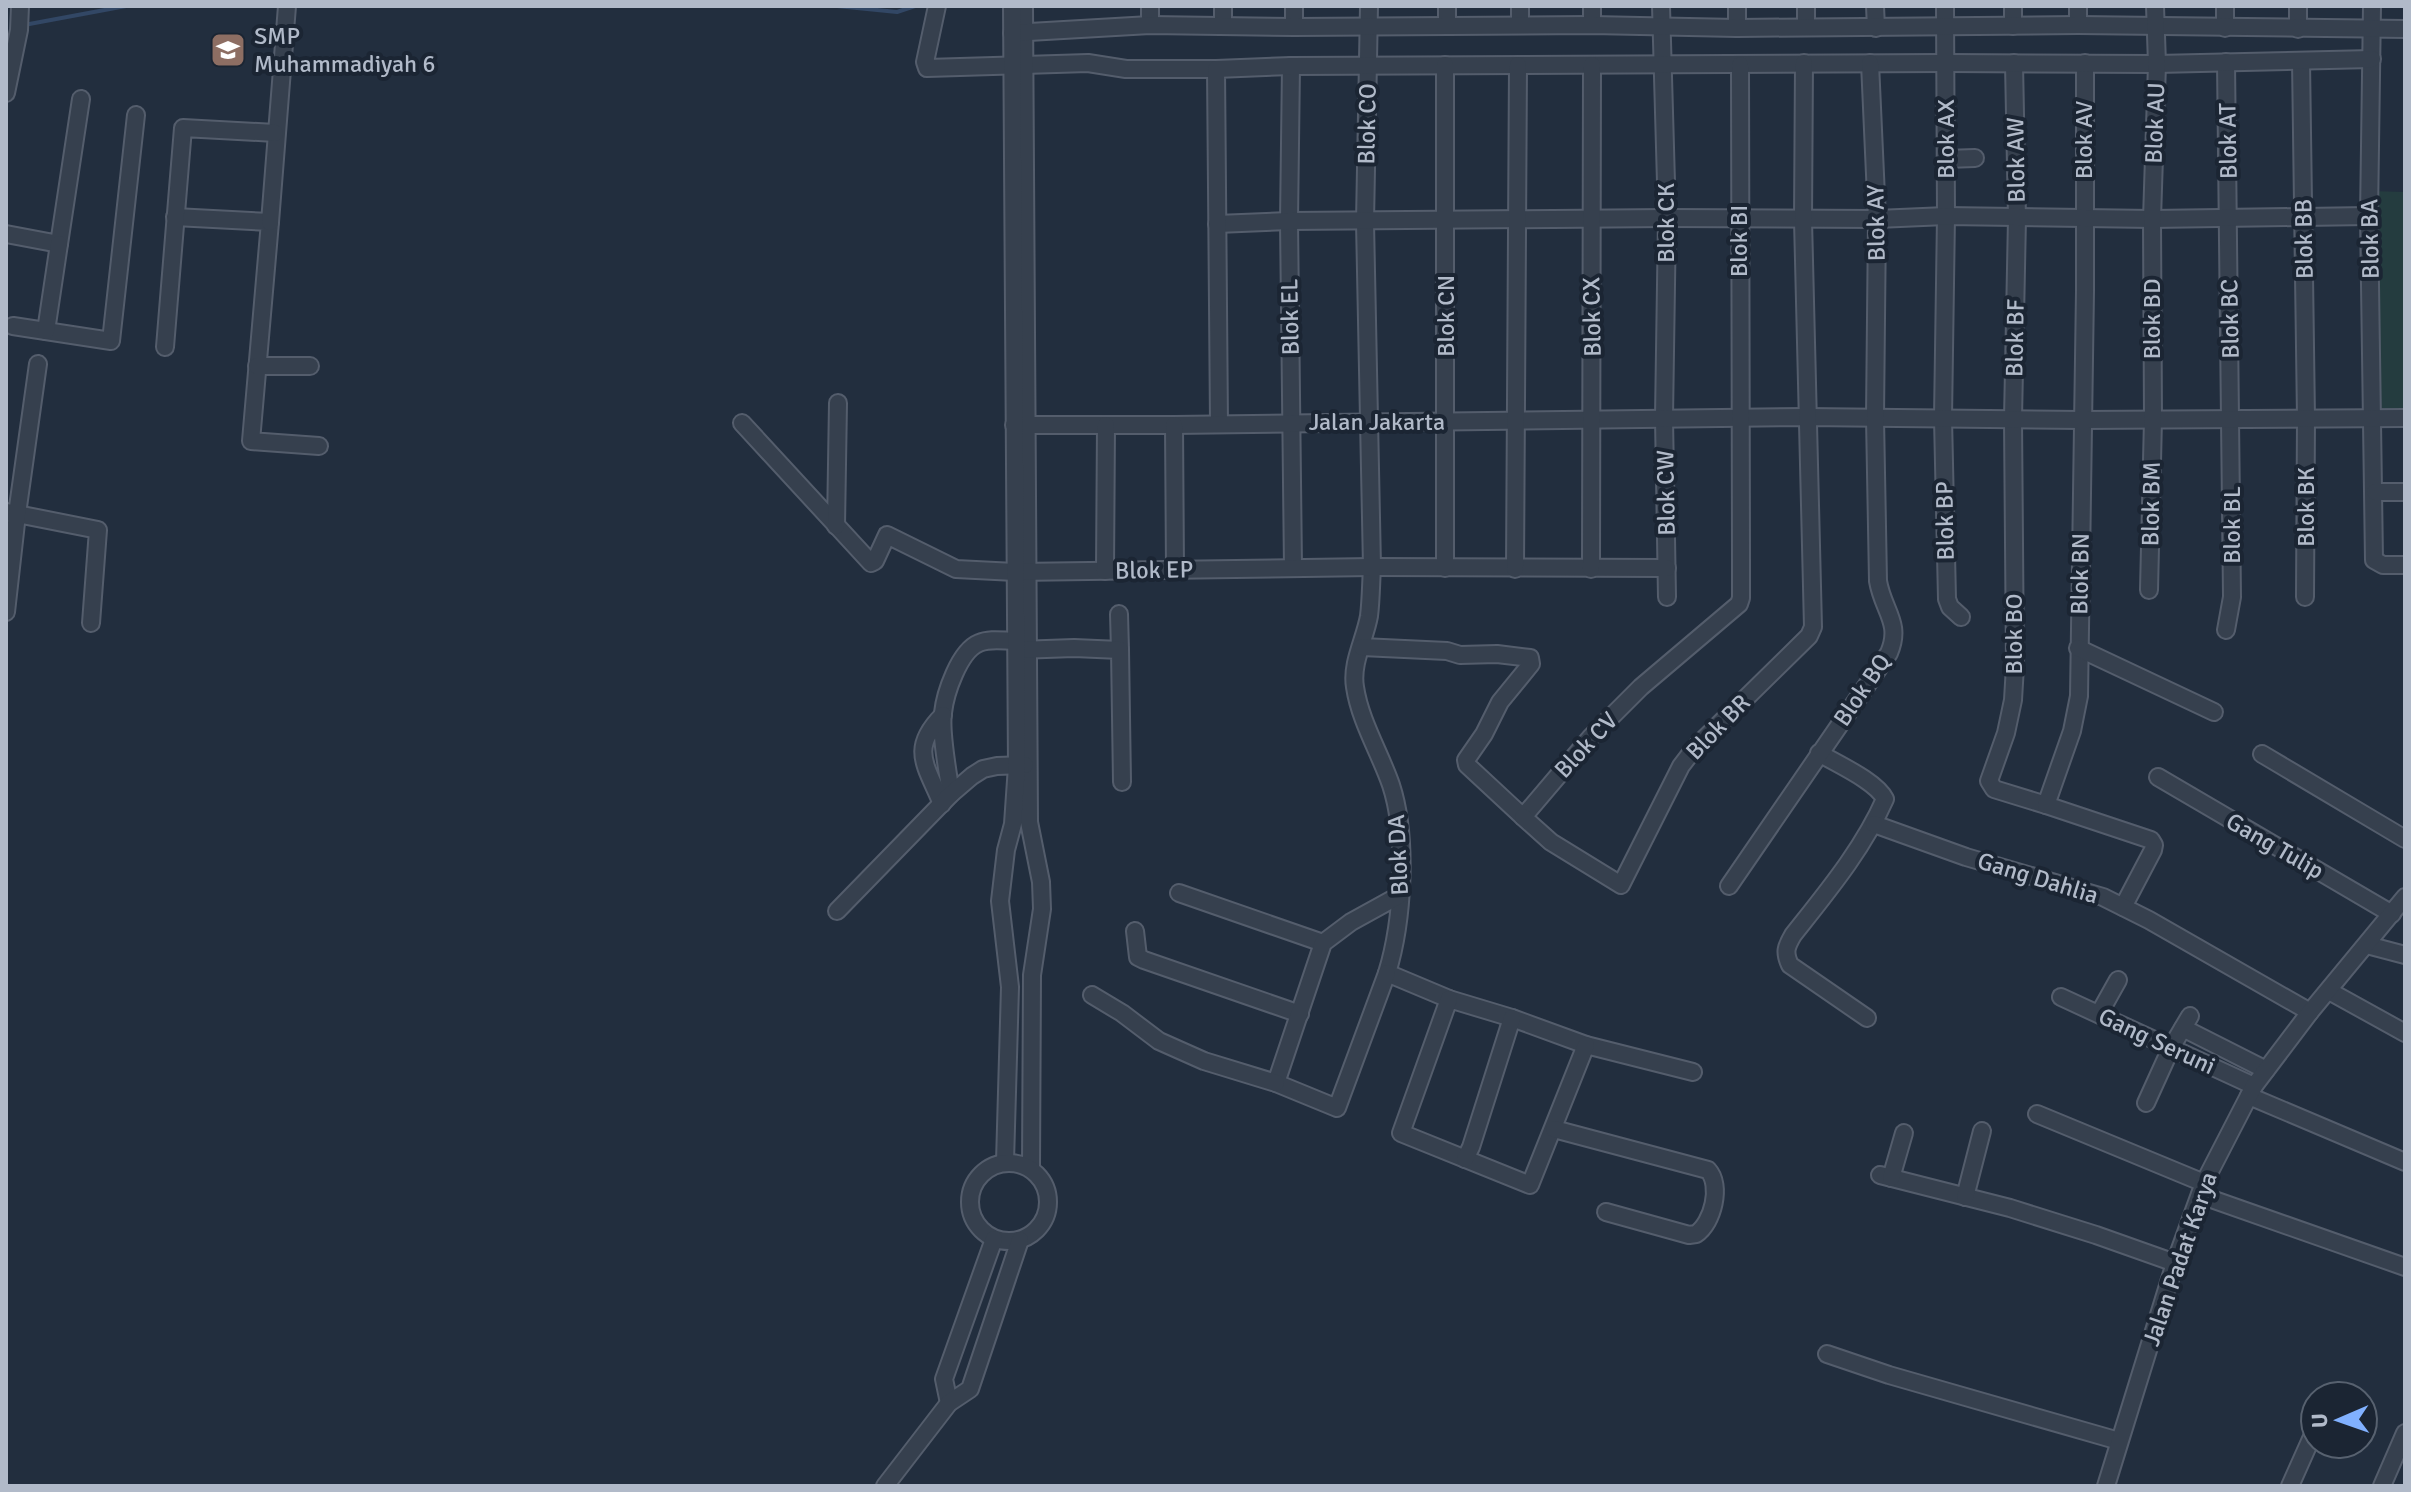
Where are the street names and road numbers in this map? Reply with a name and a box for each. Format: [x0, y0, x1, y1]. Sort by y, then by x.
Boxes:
street label: Blok AU [2139, 82, 2171, 164]
street label: Blok CO [1351, 83, 1383, 165]
street label: Blok AX [1931, 99, 1961, 179]
street label: Blok AV [2069, 101, 2099, 179]
street label: Blok AT [2212, 102, 2244, 179]
street label: Blok AW [2000, 117, 2032, 203]
street label: Blok CK [1651, 183, 1681, 263]
street label: Blok AY [1860, 184, 1892, 262]
street label: Blok BA [2354, 198, 2386, 279]
street label: Blok BB [2288, 199, 2320, 279]
street label: Blok BI [1724, 205, 1754, 277]
street label: Blok CN [1431, 275, 1461, 357]
street label: Blok CX [1576, 277, 1608, 357]
street label: Blok EL [1274, 278, 1306, 356]
street label: Blok BD [2137, 278, 2167, 360]
street label: Blok BC [2214, 279, 2246, 359]
street label: Blok BF [1999, 299, 2031, 377]
street label: Jalan Jakarta [1309, 407, 1445, 437]
street label: Blok CW [1650, 450, 1682, 536]
street label: Blok BM [2135, 461, 2167, 547]
street label: Blok BK [2291, 467, 2321, 547]
street label: Blok BP [1929, 481, 1961, 561]
street label: Blok BL [2217, 486, 2247, 564]
street label: Blok BN [2064, 533, 2096, 615]
street label: Blok EP [1115, 554, 1193, 586]
street label: Blok BO [1999, 593, 2029, 675]
street label: Blok BQ [1827, 648, 1897, 732]
street label: Blok BR [1679, 688, 1757, 766]
street label: Blok CV [1548, 705, 1624, 784]
street label: Gang Tulip [2221, 806, 2329, 886]
street label: Blok DA [1381, 813, 1415, 896]
street label: Gang Dahlia [1974, 845, 2102, 911]
street label: Gang Seruni [2094, 1001, 2220, 1081]
street label: Jalan Padat Karya [2136, 1168, 2224, 1350]

